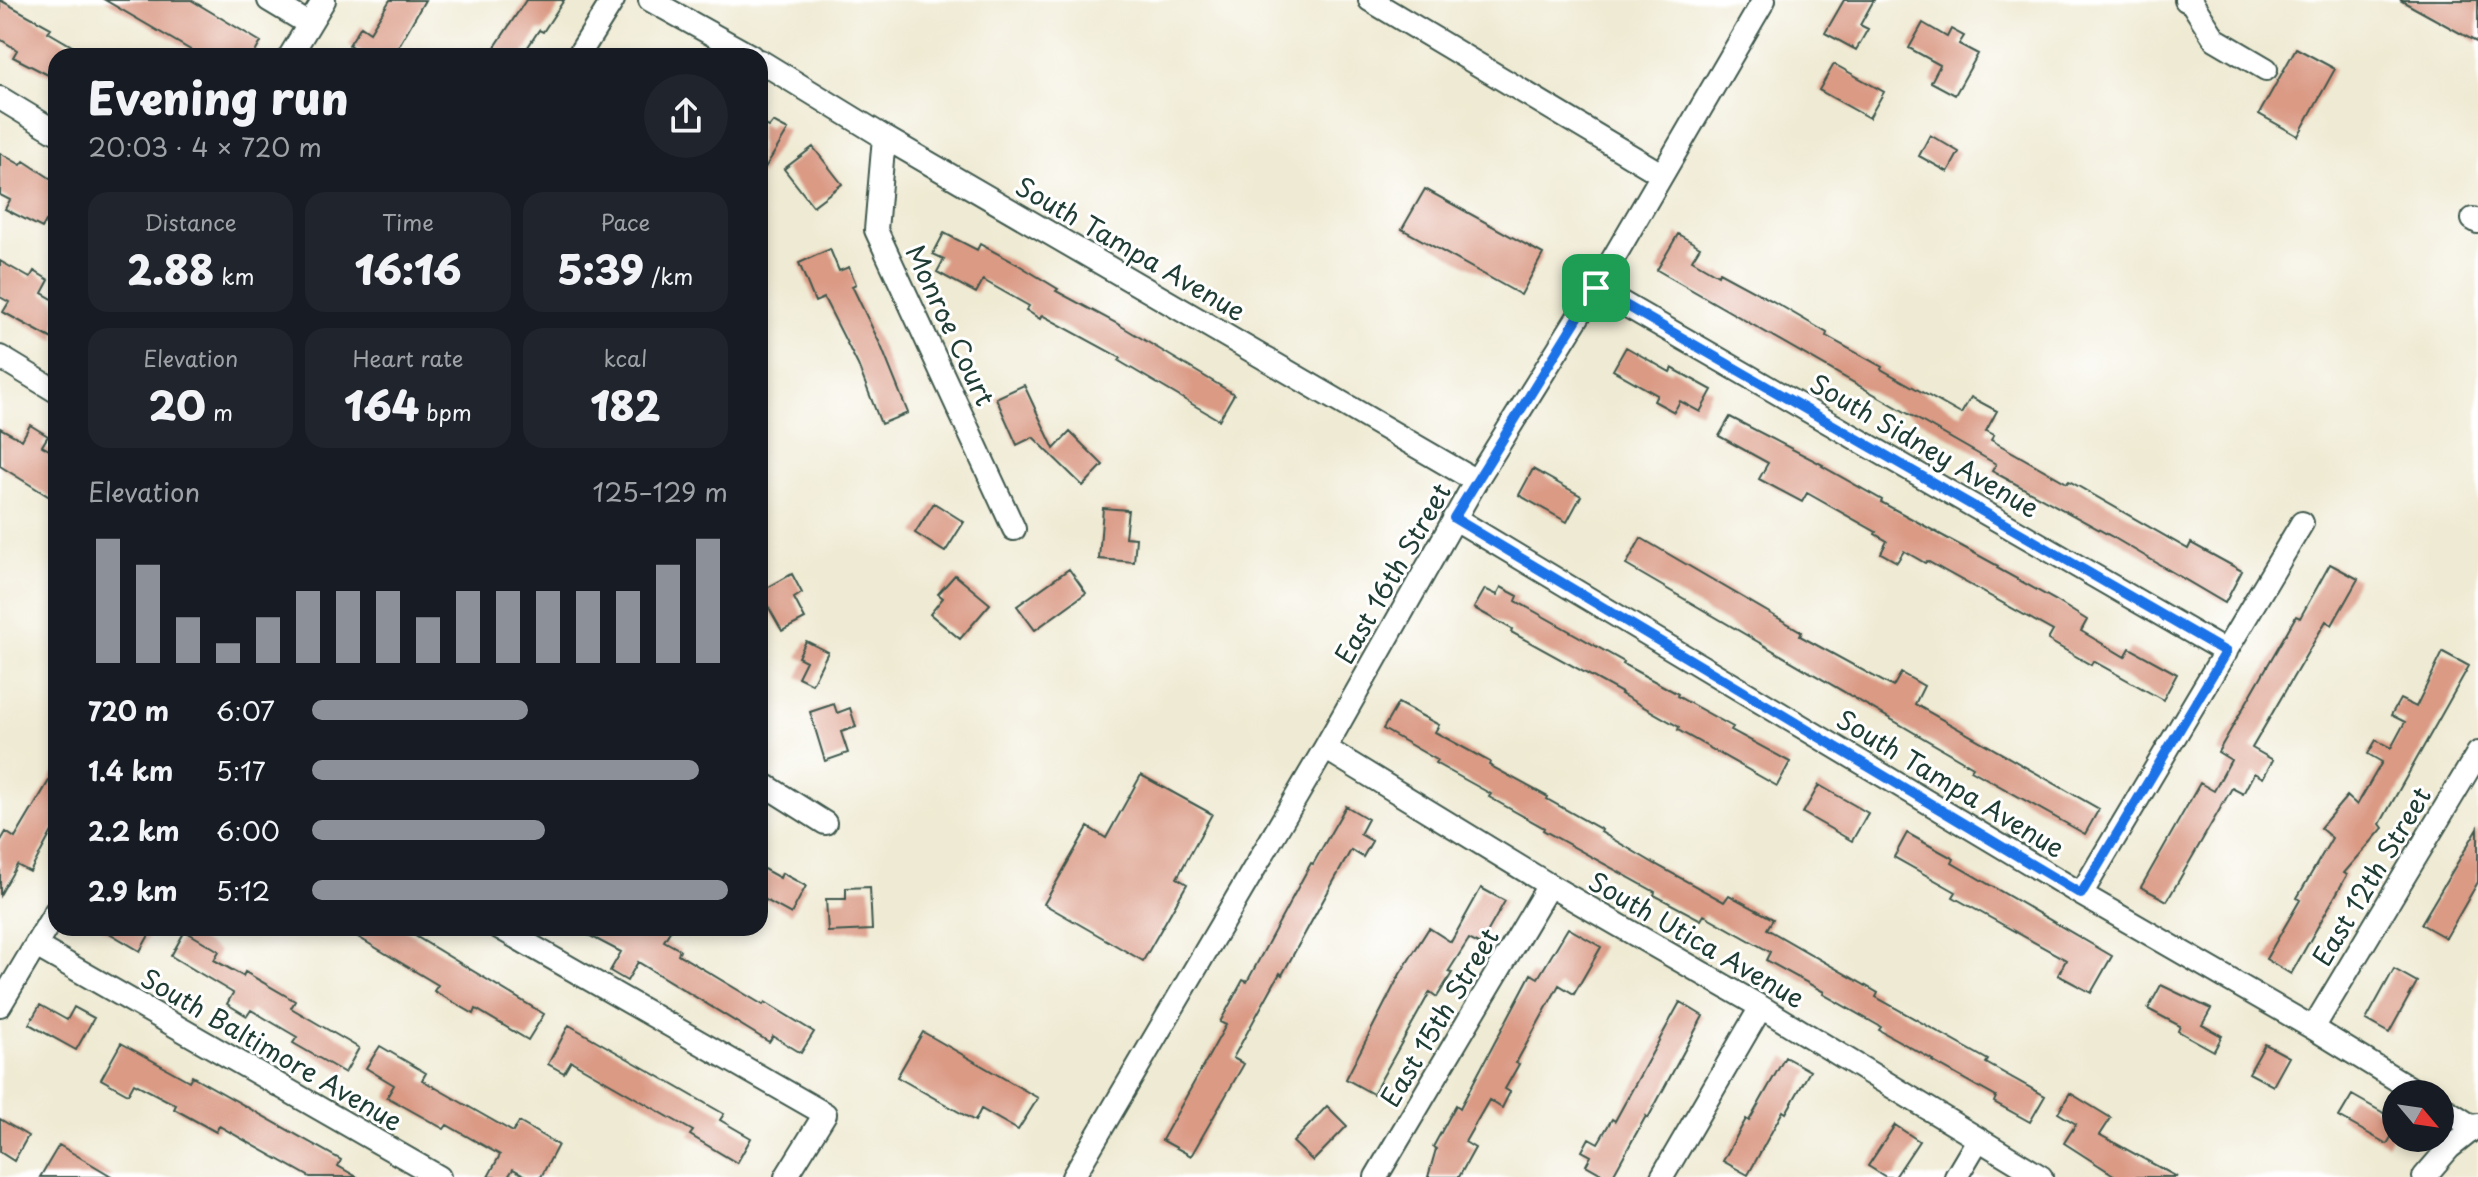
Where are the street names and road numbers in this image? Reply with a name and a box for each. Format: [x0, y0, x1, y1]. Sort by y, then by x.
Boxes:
street label: South Tampa Avenue [1009, 166, 1253, 330]
street label: Monroe Court [897, 238, 1005, 412]
street label: South Sidney Avenue [1803, 363, 2047, 527]
street label: East 16th Street [1324, 475, 1460, 671]
street label: South Tampa Avenue [1830, 699, 2072, 867]
street label: East 12th Street [2302, 779, 2440, 973]
street label: South Utica Avenue [1582, 861, 1812, 1017]
street label: East 15th Street [1370, 920, 1508, 1114]
street label: South Baltimore Avenue [134, 958, 410, 1140]

